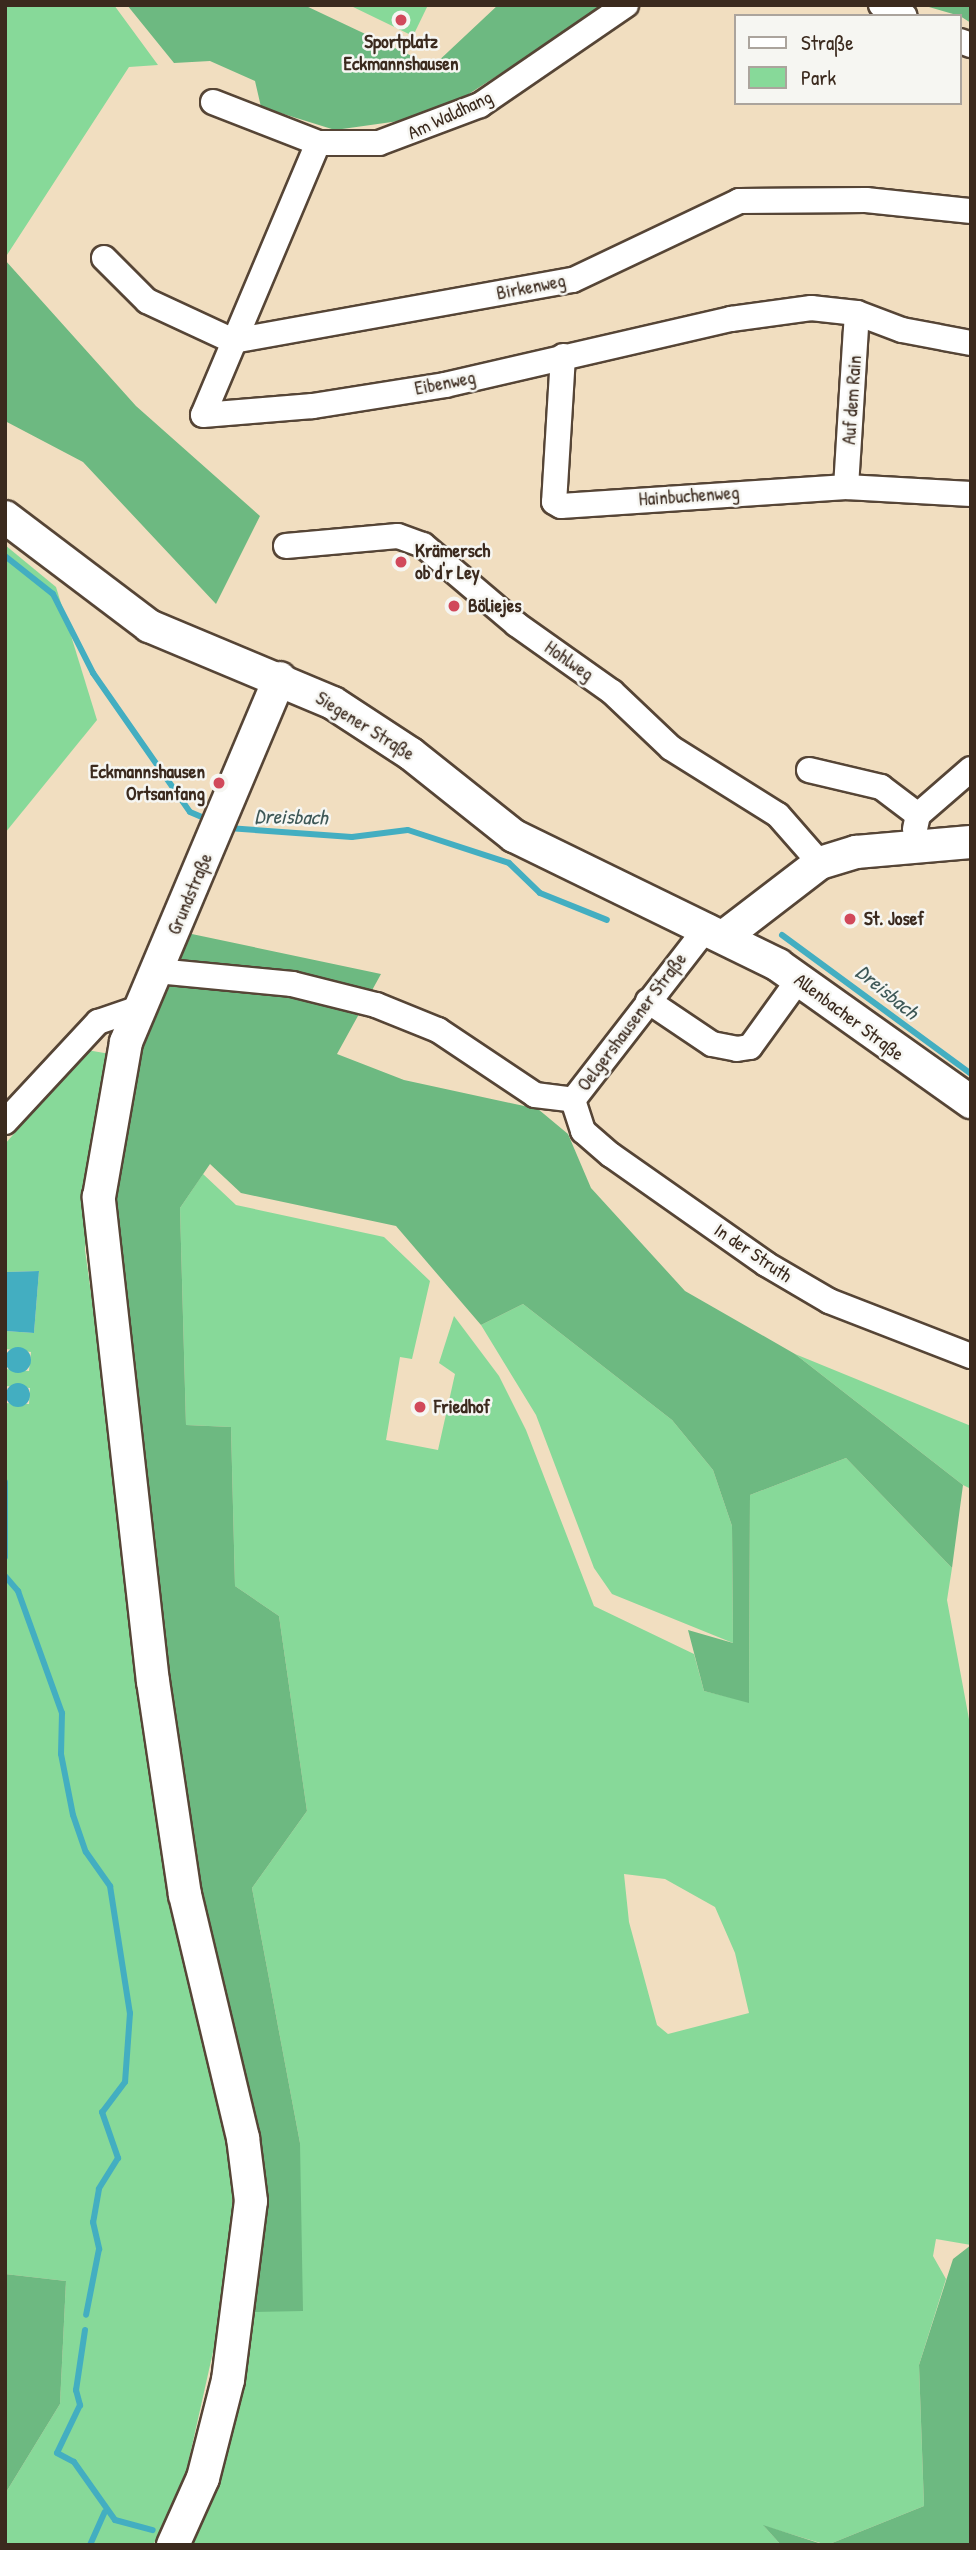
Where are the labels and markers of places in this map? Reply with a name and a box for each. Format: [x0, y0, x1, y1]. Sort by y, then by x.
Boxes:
marker: Sportplatz Eckmannshausen [393, 12, 409, 28]
place label: Sportplatz Eckmannshausen [343, 31, 459, 75]
place label: Krämersch ob d'r Ley [415, 540, 490, 584]
marker: Krämersch ob d'r Ley [393, 554, 409, 570]
place label: Böliejes [468, 595, 522, 617]
marker: Böliejes [446, 598, 462, 614]
place label: Eckmannshausen Ortsanfang [90, 761, 205, 805]
marker: Eckmannshausen Ortsanfang [211, 775, 227, 791]
place label: St. Josef [864, 908, 924, 930]
marker: St. Josef [842, 911, 858, 927]
place label: Friedhof [434, 1396, 490, 1418]
marker: Friedhof [412, 1399, 428, 1415]

